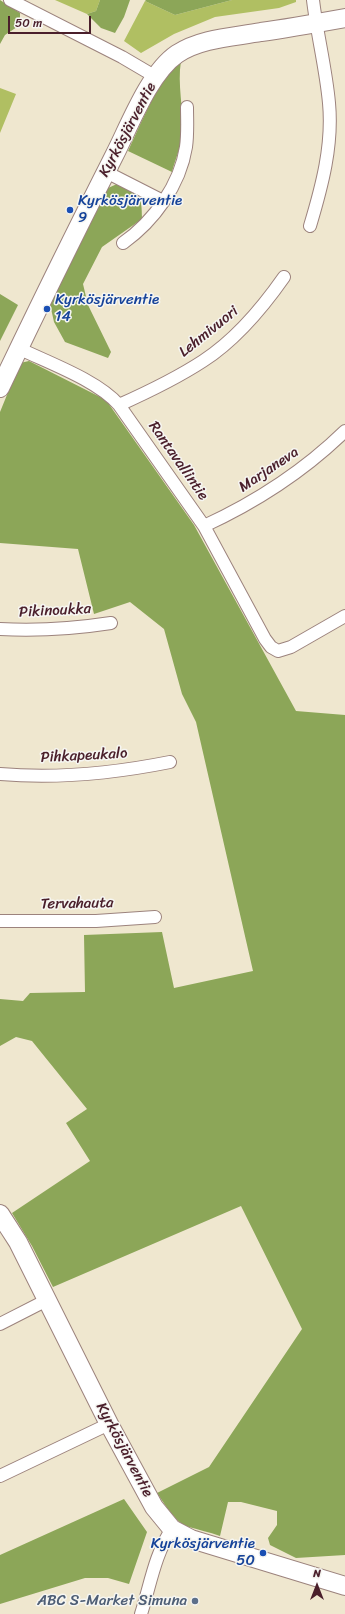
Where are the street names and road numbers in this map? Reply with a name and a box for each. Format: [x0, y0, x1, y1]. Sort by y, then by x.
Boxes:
street label: Kyrkösjärventie [96, 80, 160, 180]
street label: Lehmivuori [176, 303, 242, 361]
street label: Rantavallintie [144, 418, 212, 504]
street label: Marjaneva [236, 443, 302, 497]
street label: Pikinoukka [18, 600, 92, 622]
street label: Pihkapeukalo [40, 745, 128, 767]
street label: Tervahauta [40, 894, 114, 914]
street label: Kyrkösjärventie [92, 1400, 156, 1500]

